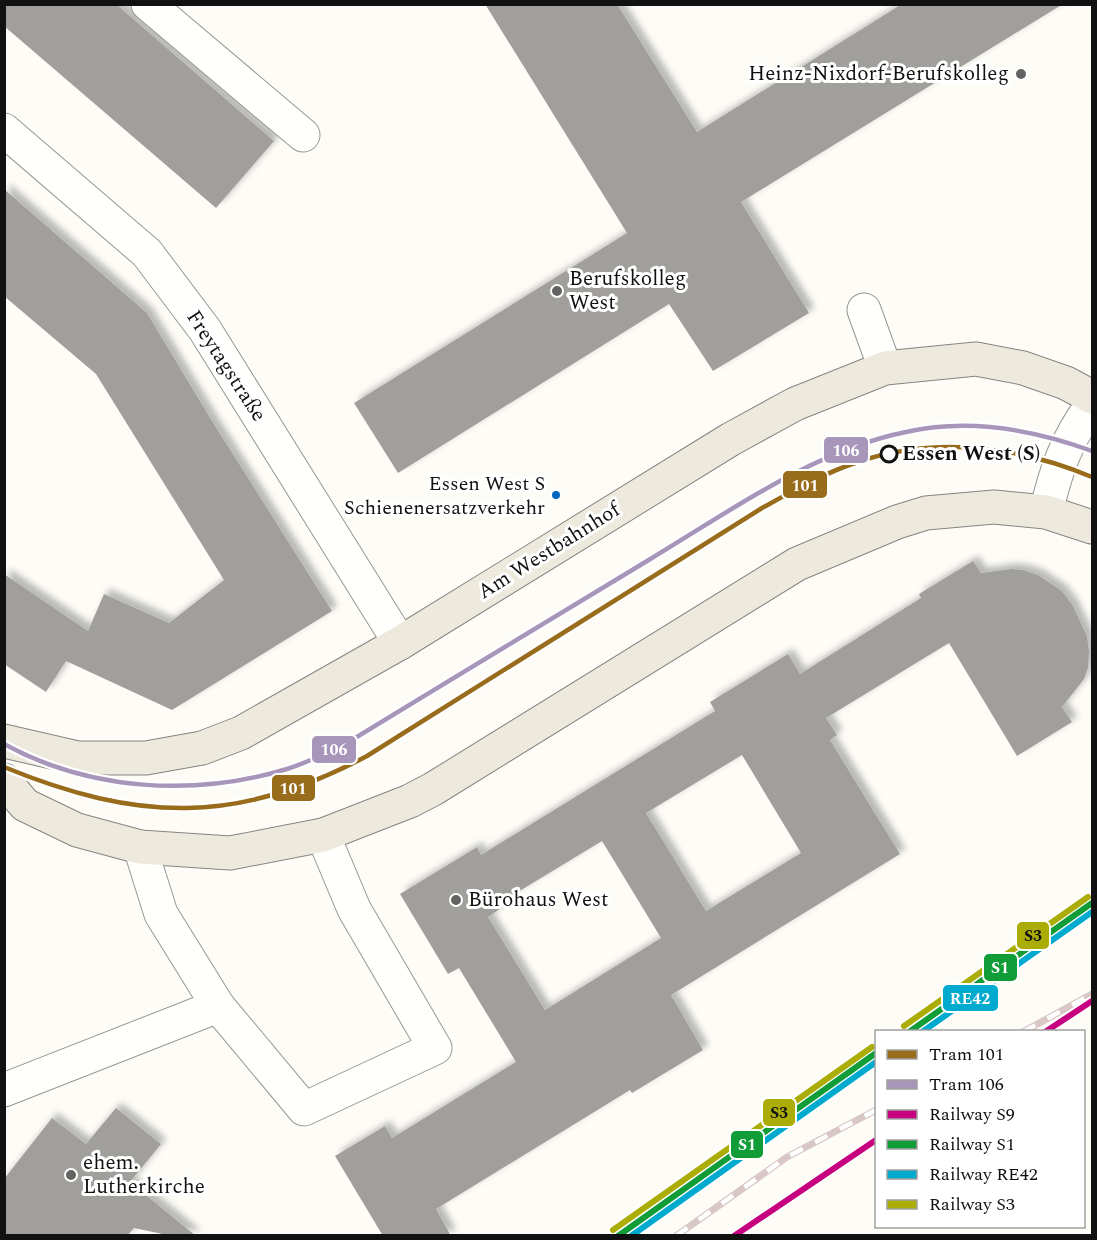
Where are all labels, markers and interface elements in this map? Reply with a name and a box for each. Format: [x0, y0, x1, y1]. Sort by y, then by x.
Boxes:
place label: Heinz-Nixdorf-Berufskolleg [748, 58, 1009, 90]
marker: Heinz-Nixdorf-Berufskolleg [1014, 67, 1028, 81]
place label: Berufskolleg West [569, 263, 686, 319]
marker: Berufskolleg West [550, 284, 564, 298]
street label: Freytagstraße [178, 304, 274, 428]
line badge: 106 [823, 436, 869, 464]
place label: Essen West (S) [902, 438, 1040, 470]
text: 106 [833, 439, 859, 463]
marker: Essen West (S) [880, 445, 898, 463]
place label: Essen West S Schienenersatzverkehr [344, 469, 545, 523]
line badge: 101 [782, 470, 828, 499]
text: 101 [792, 474, 818, 498]
marker: Essen West S Schienenersatzverkehr [550, 489, 562, 501]
street label: Am Westbahnhof [471, 493, 628, 608]
line badge: 106 [311, 735, 357, 764]
text: 106 [321, 738, 347, 762]
line badge: 101 [271, 774, 316, 802]
text: 101 [280, 777, 306, 801]
place label: Bürohaus West [468, 884, 608, 916]
marker: Bürohaus West [449, 893, 463, 907]
line badge: S3 [1016, 921, 1050, 950]
text: S3 [1024, 924, 1042, 948]
line badge: S1 [983, 953, 1018, 982]
text: S1 [991, 956, 1009, 980]
line badge: RE42 [942, 984, 999, 1012]
text: RE42 [950, 987, 990, 1011]
legend [875, 1030, 1085, 1228]
text: Tram 101 [929, 1041, 1004, 1068]
text: Tram 106 [929, 1071, 1004, 1098]
line badge: S3 [762, 1098, 796, 1127]
text: S3 [770, 1101, 788, 1125]
text: Railway S9 [929, 1101, 1015, 1128]
line badge: S1 [730, 1130, 764, 1159]
text: Railway S1 [929, 1131, 1015, 1158]
text: S1 [738, 1133, 756, 1157]
place label: ehem. Lutherkirche [83, 1147, 205, 1203]
text: Railway RE42 [929, 1161, 1038, 1188]
marker: ehem. Lutherkirche [64, 1168, 78, 1182]
text: Railway S3 [929, 1191, 1015, 1218]

